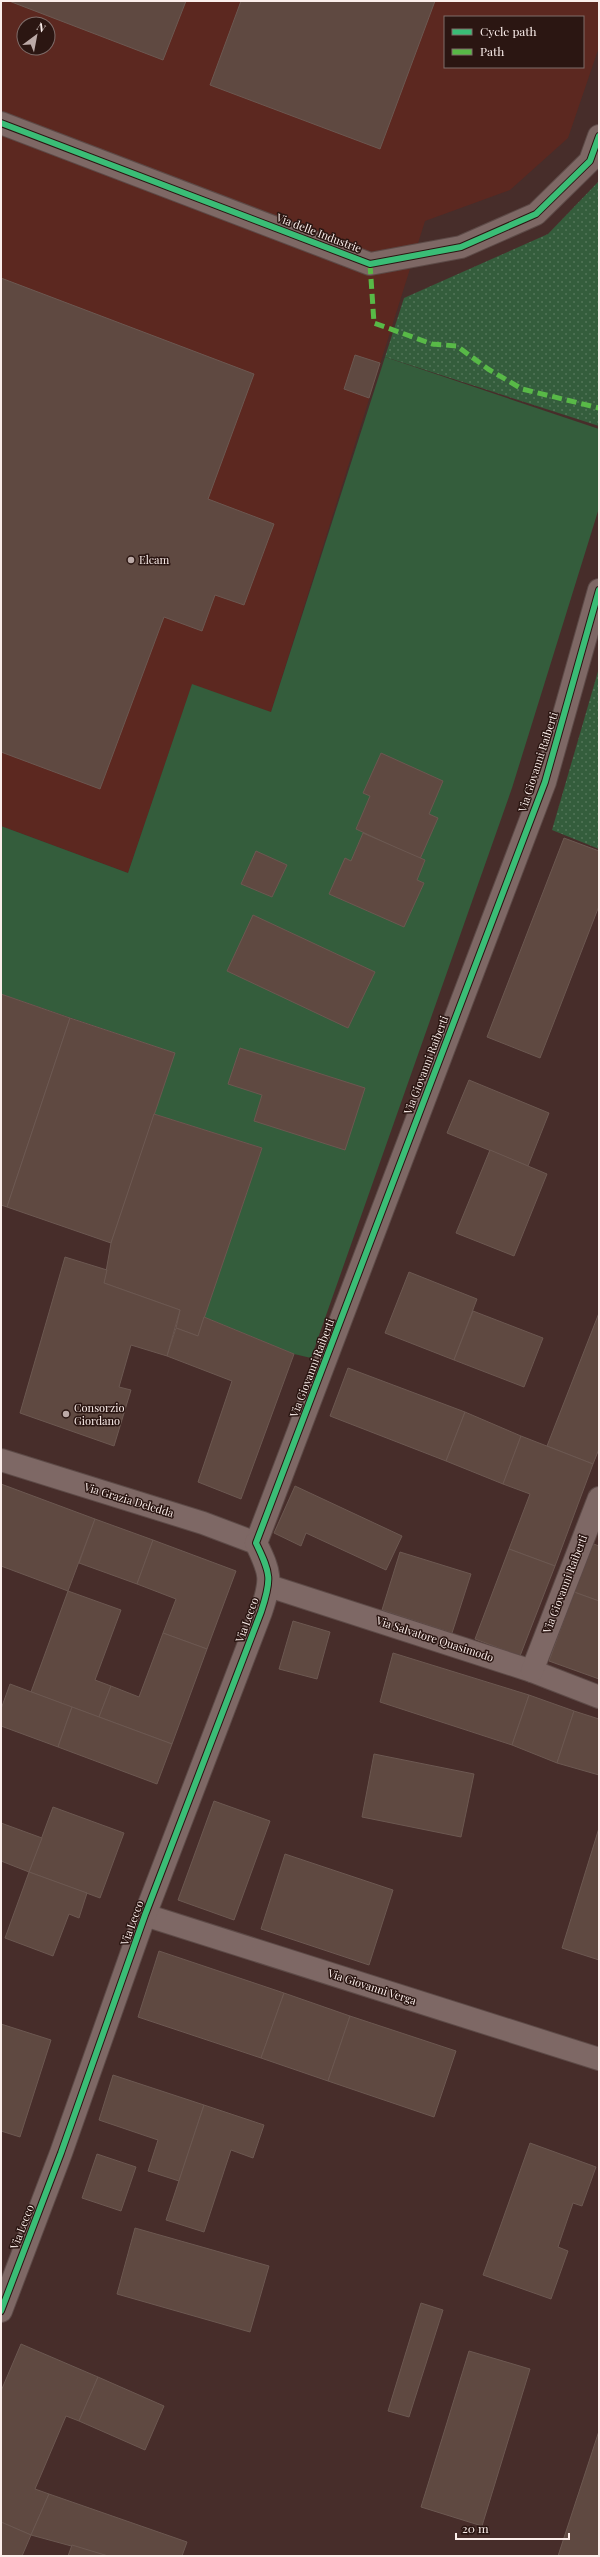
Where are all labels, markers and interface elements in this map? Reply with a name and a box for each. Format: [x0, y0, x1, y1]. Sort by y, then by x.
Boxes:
north arrow [16, 16, 56, 56]
legend [444, 16, 584, 68]
text: N [34, 19, 49, 36]
text: Cycle path [480, 23, 537, 39]
text: Path [480, 43, 504, 59]
street label: Via delle Industrie [274, 209, 364, 256]
place label: Elcam [139, 552, 170, 567]
marker: Elcam [126, 555, 136, 565]
street label: Via Giovanni Raiberti [514, 710, 561, 815]
street label: Via Giovanni Raiberti [399, 1013, 451, 1117]
street label: Via Giovanni Raiberti [285, 1316, 337, 1420]
place label: Consorzio Giordano [74, 1400, 125, 1428]
marker: Consorzio Giordano [61, 1409, 71, 1419]
street label: Via Grazia Deledda [82, 1478, 176, 1520]
street label: Via Giovanni Raiberti [538, 1532, 590, 1636]
street label: Via Lecco [231, 1595, 262, 1645]
street label: Via Salvatore Quasimodo [374, 1612, 496, 1665]
street label: Via Lecco [116, 1898, 147, 1948]
street label: Via Giovanni Verga [325, 1965, 419, 2008]
street label: Via Lecco [6, 2202, 37, 2252]
scale bar [456, 2515, 569, 2541]
text: 20 m [462, 2520, 489, 2536]

